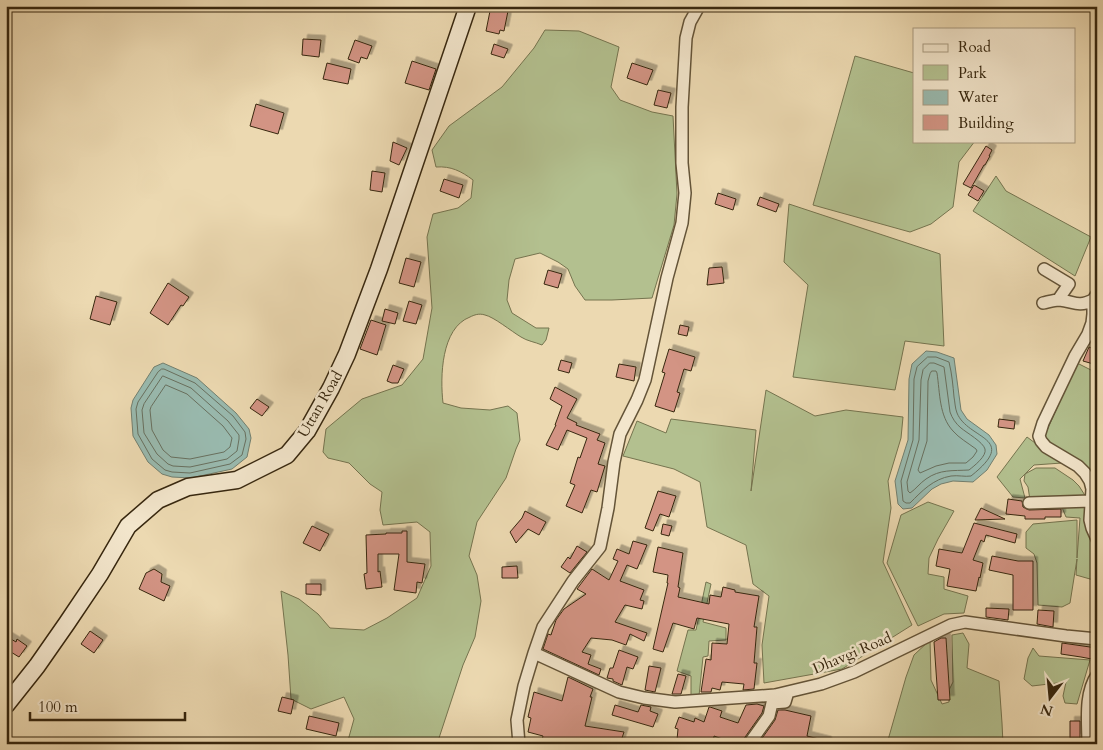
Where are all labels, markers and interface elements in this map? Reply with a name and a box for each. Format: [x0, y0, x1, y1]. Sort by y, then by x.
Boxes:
legend [913, 28, 1076, 142]
text: Road [958, 37, 991, 57]
text: Park [958, 63, 987, 83]
text: Water [957, 87, 999, 107]
text: Building [958, 113, 1014, 133]
street label: Uttan Road [293, 367, 347, 441]
street label: Dhavgi Road [809, 627, 895, 679]
north arrow [1026, 672, 1076, 722]
scale bar [30, 690, 185, 722]
text: 100 m [38, 697, 78, 717]
text: N [1038, 699, 1055, 721]

